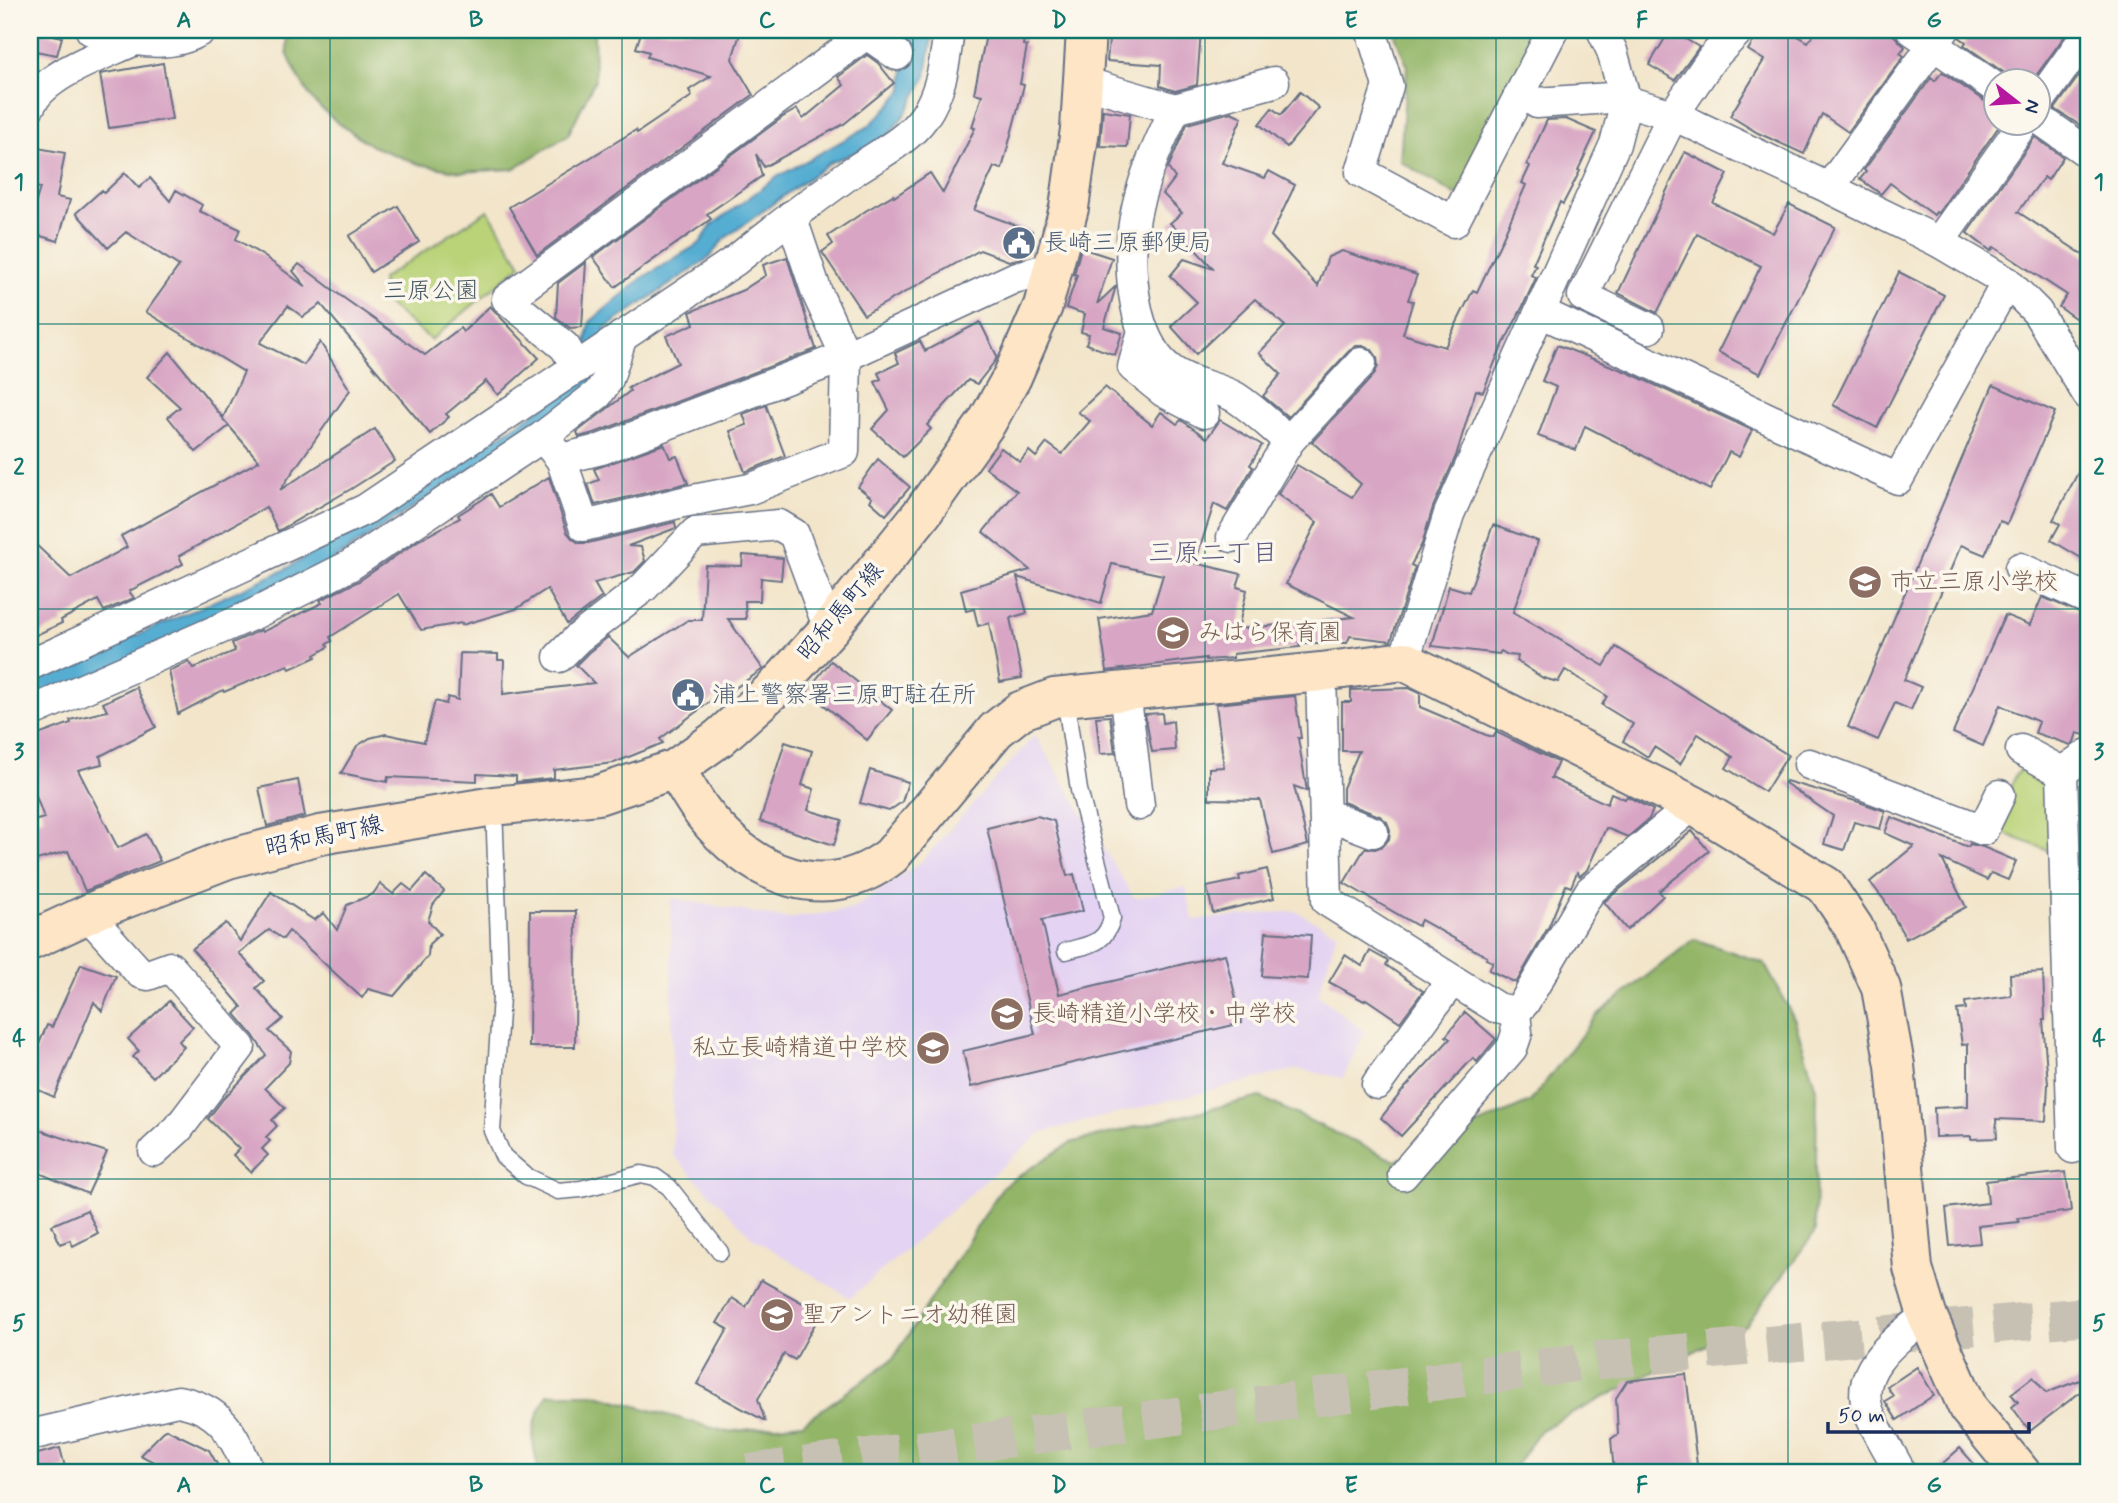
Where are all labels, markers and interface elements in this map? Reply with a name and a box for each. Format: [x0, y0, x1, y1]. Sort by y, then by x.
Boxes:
text: A [176, 6, 192, 36]
text: B [469, 6, 484, 36]
text: C [759, 6, 776, 36]
text: D [1051, 6, 1067, 36]
text: E [1344, 6, 1358, 36]
text: F [1636, 6, 1648, 36]
text: G [1926, 6, 1942, 36]
north arrow [1982, 66, 2052, 136]
text: N [2018, 97, 2046, 116]
text: 1 [14, 168, 24, 198]
text: 1 [2094, 168, 2104, 198]
public building icon: 長崎三原郵便局 [1000, 224, 1038, 262]
place label: 長崎三原郵便局 [1044, 228, 1212, 259]
park label: 三原公園 [383, 276, 479, 307]
text: 2 [13, 453, 25, 483]
text: 2 [2093, 453, 2105, 483]
district label: 三原二丁目 [1148, 537, 1278, 571]
street label: 昭和馬町線 [791, 556, 891, 668]
school or university icon: 市立三原小学校 [1846, 563, 1884, 601]
place label: 市立三原小学校 [1890, 567, 2058, 598]
school or university icon: みはら保育園 [1154, 614, 1192, 652]
place label: みはら保育園 [1198, 618, 1342, 649]
public building icon: 浦上警察署三原町駐在所 [669, 676, 707, 714]
place label: 浦上警察署三原町駐在所 [712, 680, 976, 711]
text: 3 [14, 738, 25, 768]
text: 3 [2094, 738, 2105, 768]
street label: 昭和馬町線 [262, 809, 386, 865]
school or university icon: 長崎精道小学校・中学校 [988, 995, 1026, 1033]
place label: 長崎精道小学校・中学校 [1032, 999, 1296, 1030]
text: 4 [12, 1024, 26, 1054]
text: 4 [2092, 1024, 2106, 1054]
school or university icon: 私立長崎精道中学校 [914, 1029, 952, 1067]
place label: 私立長崎精道中学校 [692, 1033, 908, 1064]
school or university icon: 聖アントニオ幼稚園 [758, 1296, 796, 1334]
place label: 聖アントニオ幼稚園 [802, 1300, 1018, 1331]
text: 5 [12, 1309, 26, 1339]
text: 5 [2092, 1309, 2106, 1339]
scale bar [1828, 1391, 2029, 1435]
text: 50 m [1838, 1402, 1885, 1430]
text: A [176, 1471, 192, 1501]
text: B [469, 1471, 484, 1501]
text: C [759, 1471, 776, 1501]
text: D [1051, 1471, 1067, 1501]
text: E [1344, 1471, 1358, 1501]
text: F [1636, 1471, 1648, 1501]
text: G [1926, 1471, 1942, 1501]

